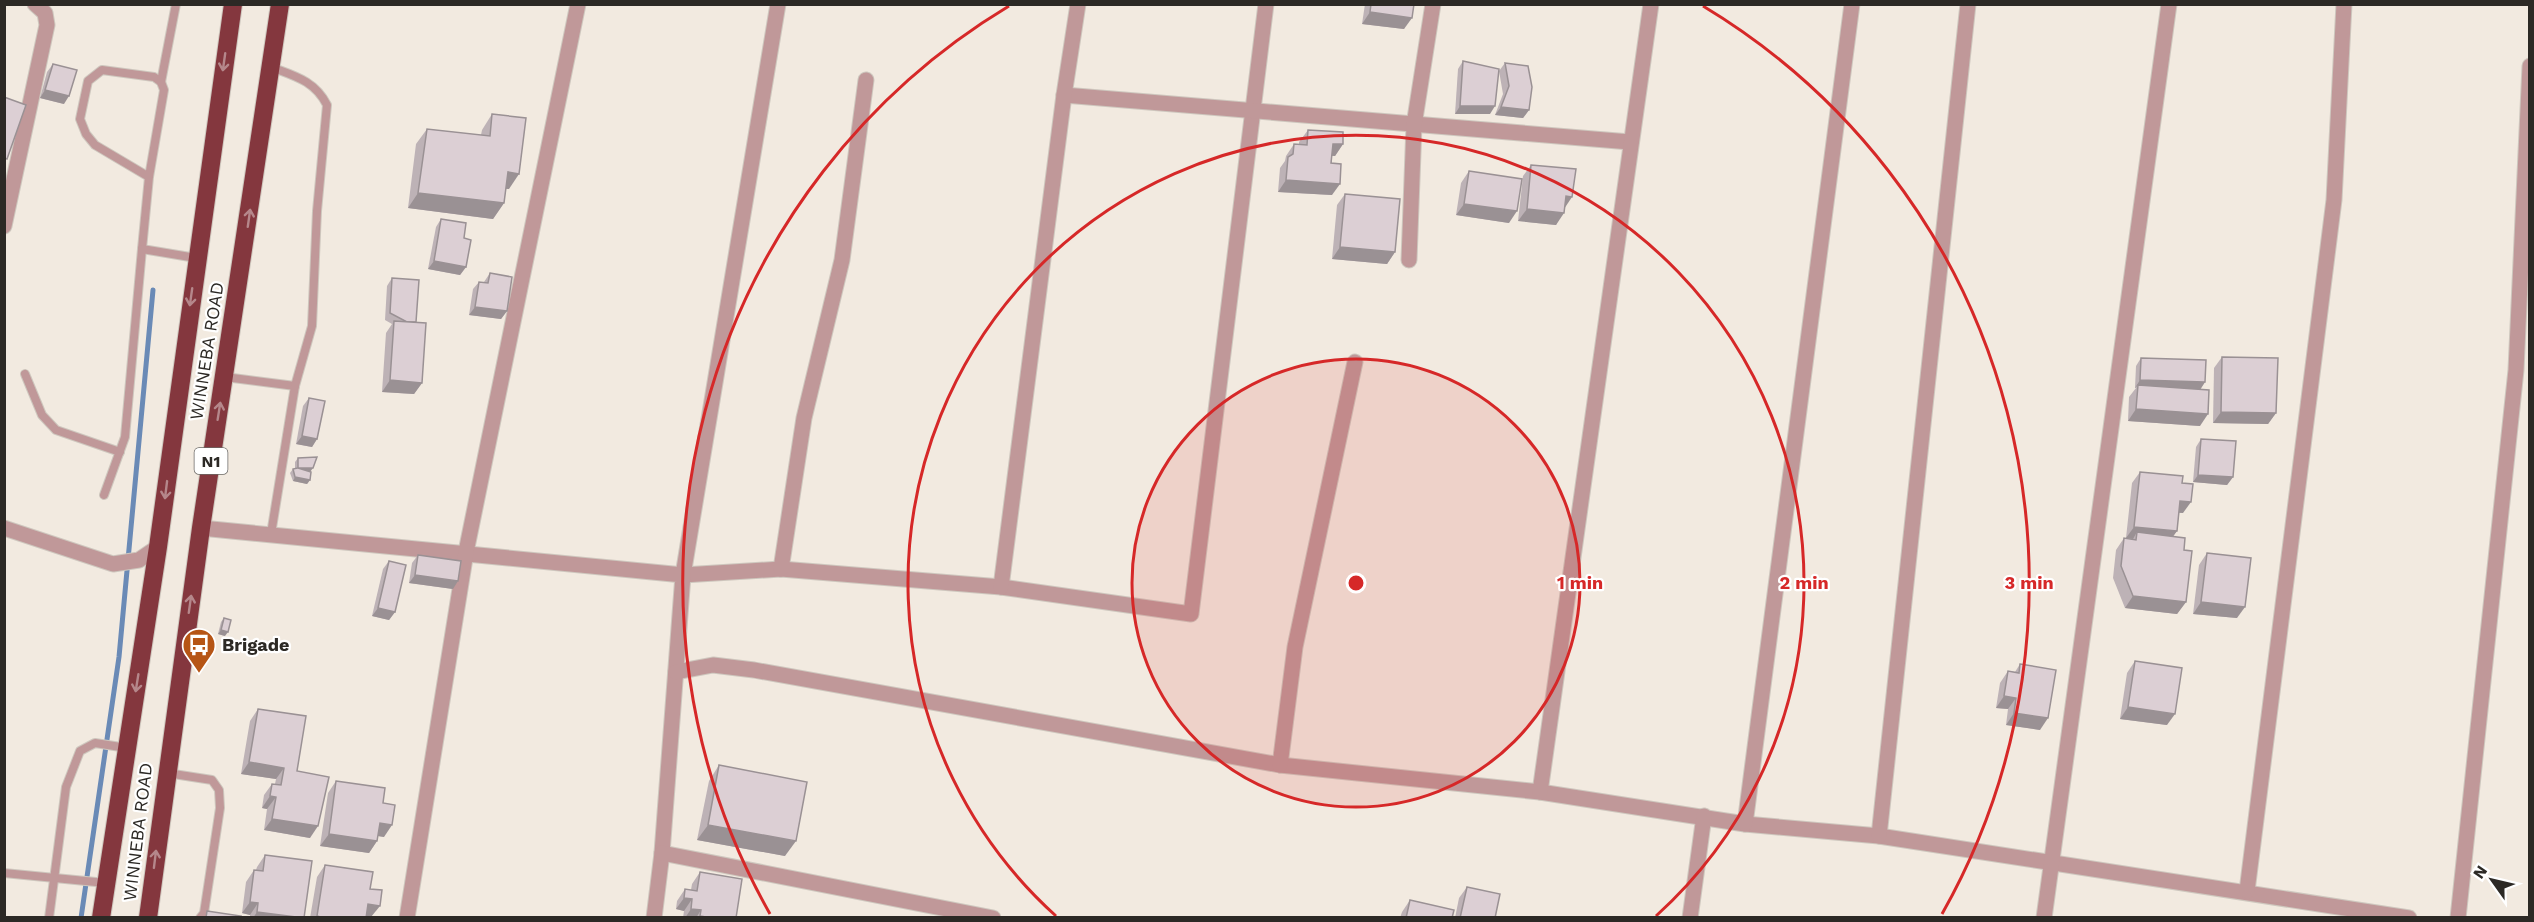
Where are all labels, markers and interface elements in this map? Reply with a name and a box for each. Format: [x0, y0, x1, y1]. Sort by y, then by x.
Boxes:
one-way arrow [218, 52, 229, 72]
one-way arrow [243, 209, 254, 229]
street label: WINNEBA ROAD [185, 281, 228, 421]
one-way arrow [185, 287, 196, 306]
one-way arrow [214, 402, 225, 421]
road number: N1 [194, 448, 228, 474]
one-way arrow [160, 480, 171, 500]
text: 1 min [1557, 572, 1603, 593]
text: 2 min [1779, 572, 1829, 593]
text: 3 min [2004, 572, 2054, 593]
centre of rings [1346, 573, 1366, 593]
one-way arrow [184, 594, 195, 614]
bus stop icon: Brigade [181, 627, 217, 674]
place label: Brigade [222, 634, 289, 655]
one-way arrow [132, 673, 143, 693]
street label: WINNEBA ROAD [119, 762, 156, 902]
one-way arrow [150, 850, 161, 870]
north arrow [2462, 850, 2522, 910]
text: N [2469, 862, 2491, 882]

